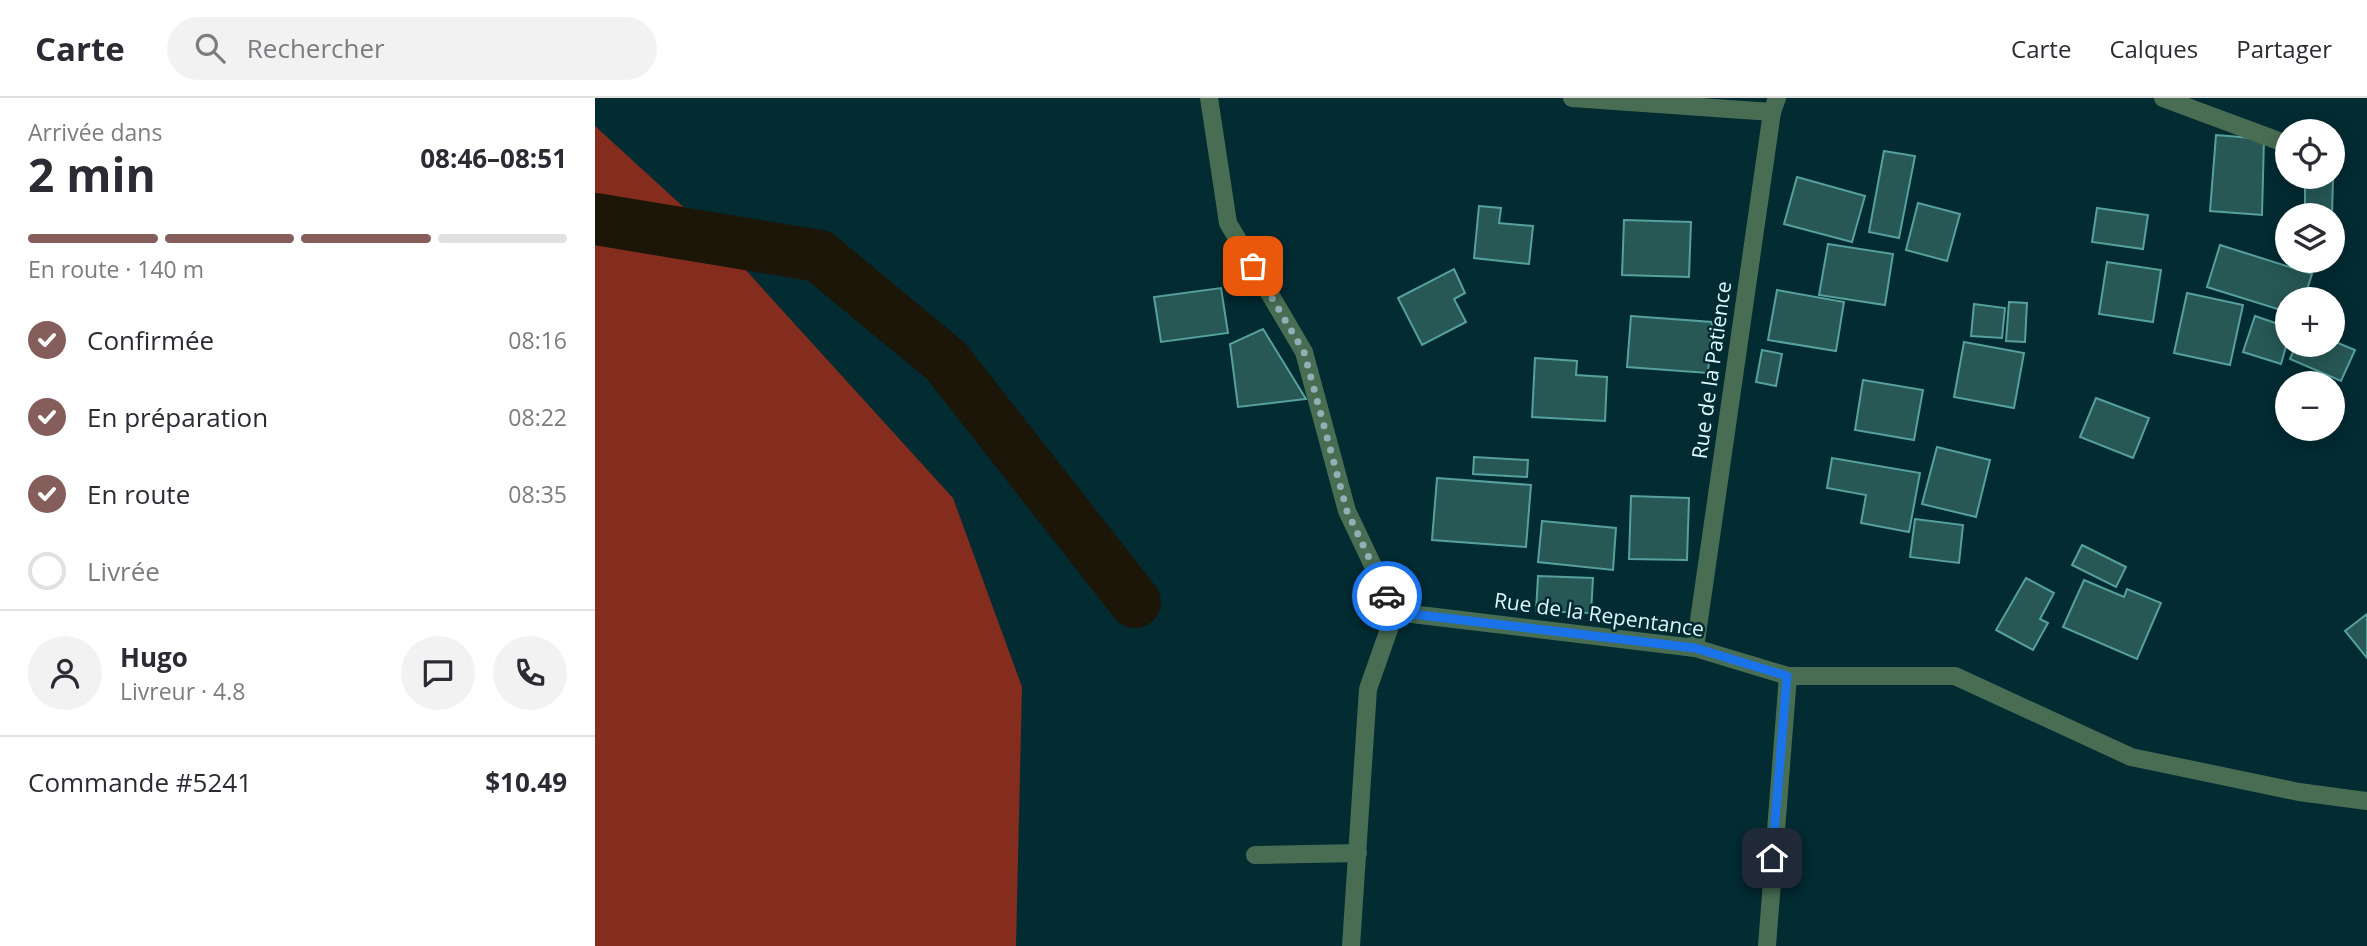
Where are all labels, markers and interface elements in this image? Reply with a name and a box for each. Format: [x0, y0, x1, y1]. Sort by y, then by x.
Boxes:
search box [167, 17, 657, 80]
text: Carte [35, 26, 125, 71]
icon: search [191, 29, 229, 67]
text: Rechercher [247, 30, 385, 66]
text: Carte [2011, 32, 2071, 65]
text: Calques [2109, 32, 2198, 65]
text: Partager [2236, 32, 2332, 65]
text: Arrivée dans [28, 116, 162, 148]
map controls [2275, 119, 2345, 441]
button: locate [2275, 119, 2345, 189]
text: 08:46–08:51 [420, 140, 567, 176]
text: 2 min [28, 143, 156, 205]
button: layers [2275, 203, 2345, 273]
pin [1223, 236, 1283, 296]
icon: bag [1234, 247, 1272, 285]
text: En route · 140 m [28, 253, 204, 285]
street label: Rue de la Patience [1685, 279, 1737, 461]
button: + [2275, 287, 2345, 357]
icon: check [28, 321, 66, 359]
text: Confirmée [87, 322, 214, 358]
text: 08:16 [508, 324, 567, 356]
button: − [2275, 371, 2345, 441]
icon: check [28, 398, 66, 436]
text: En préparation [87, 399, 268, 435]
text: 08:22 [508, 401, 567, 433]
icon: check [28, 475, 66, 513]
text: En route [87, 476, 190, 512]
text: 08:35 [508, 478, 567, 510]
text: Livrée [87, 553, 160, 589]
courier [1352, 561, 1422, 631]
icon: car [1368, 577, 1406, 615]
street label: Rue de la Repentance [1492, 585, 1706, 643]
button: person [28, 636, 102, 710]
button: chat [401, 636, 475, 710]
button: phone [493, 636, 567, 710]
text: Hugo [120, 639, 188, 675]
text: Livreur · 4.8 [120, 675, 245, 707]
text: Commande #5241 [28, 764, 252, 800]
text: $10.49 [485, 764, 567, 800]
pin [1742, 828, 1802, 888]
icon: home [1753, 839, 1791, 877]

